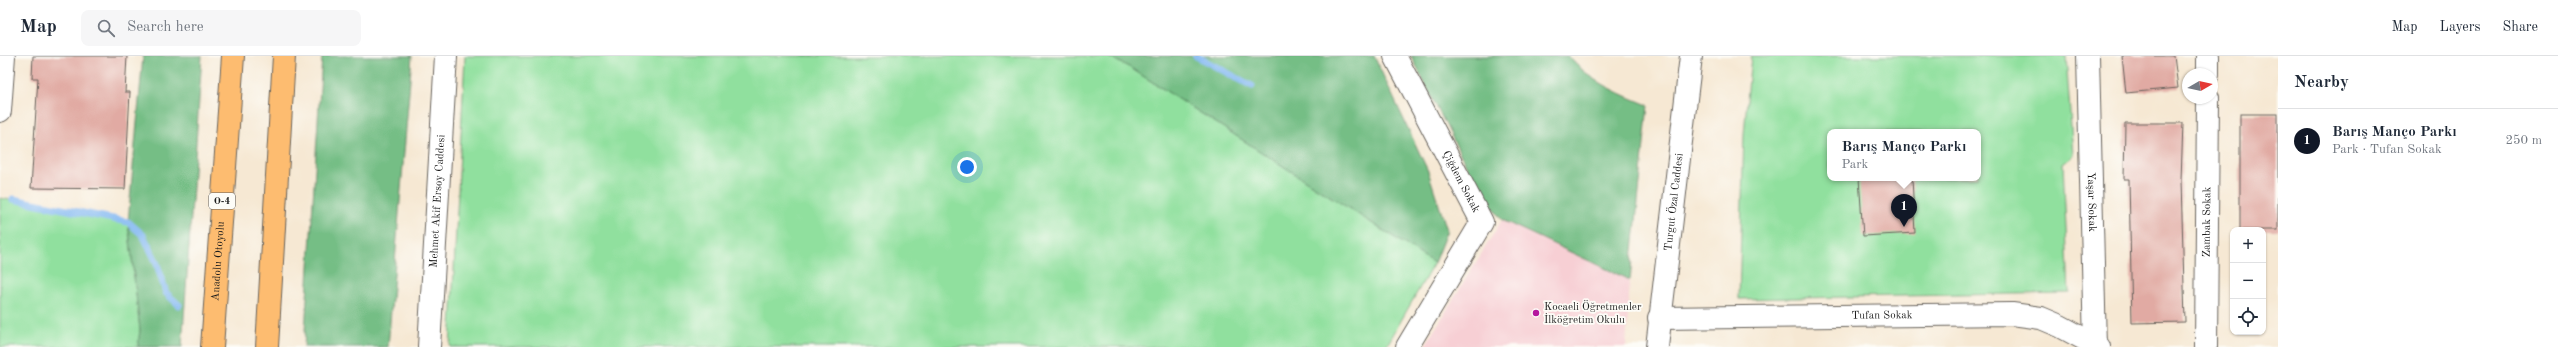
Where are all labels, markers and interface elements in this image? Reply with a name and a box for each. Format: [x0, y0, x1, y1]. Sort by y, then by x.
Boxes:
search box [81, 10, 361, 46]
icon: search [95, 17, 117, 39]
text: Map [20, 18, 57, 37]
text: Search here [127, 20, 204, 35]
text: Map [2392, 20, 2418, 34]
text: Layers [2440, 20, 2481, 34]
text: Share [2503, 20, 2538, 34]
north arrow [2182, 68, 2218, 104]
text: Nearby [2294, 74, 2349, 91]
text: Barış Manço Parkı [2332, 125, 2457, 140]
popup [1827, 129, 1981, 181]
street label: Mehmet Akif Ersoy Caddesi [428, 134, 447, 268]
text: 1 [2303, 134, 2311, 147]
text: 250 m [2505, 134, 2542, 147]
text: Barış Manço Parkı [1842, 140, 1966, 155]
text: Park · Tufan Sokak [2332, 143, 2442, 156]
street label: Çiğdem Sokak [1440, 149, 1482, 215]
street label: Turgut Özal Caddesi [1663, 153, 1685, 251]
your location [957, 157, 977, 177]
text: Park [1842, 158, 1868, 171]
street label: Yaşar Sokak [2085, 172, 2098, 232]
street label: Zambak Sokak [2201, 186, 2213, 257]
road number: O-4 [209, 193, 235, 209]
pin: 1 [1891, 194, 1917, 227]
street label: Anadolu Otoyolu [210, 221, 227, 301]
map controls [2230, 227, 2266, 335]
button: + [2230, 227, 2266, 263]
button: − [2230, 263, 2266, 299]
button: locate [2230, 299, 2266, 335]
place label: Kocaeli Öğretmenler İlköğretim Okulu [1544, 300, 1642, 326]
marker: Kocaeli Öğretmenler İlköğretim Okulu [1531, 308, 1541, 318]
street label: Tufan Sokak [1851, 310, 1913, 321]

